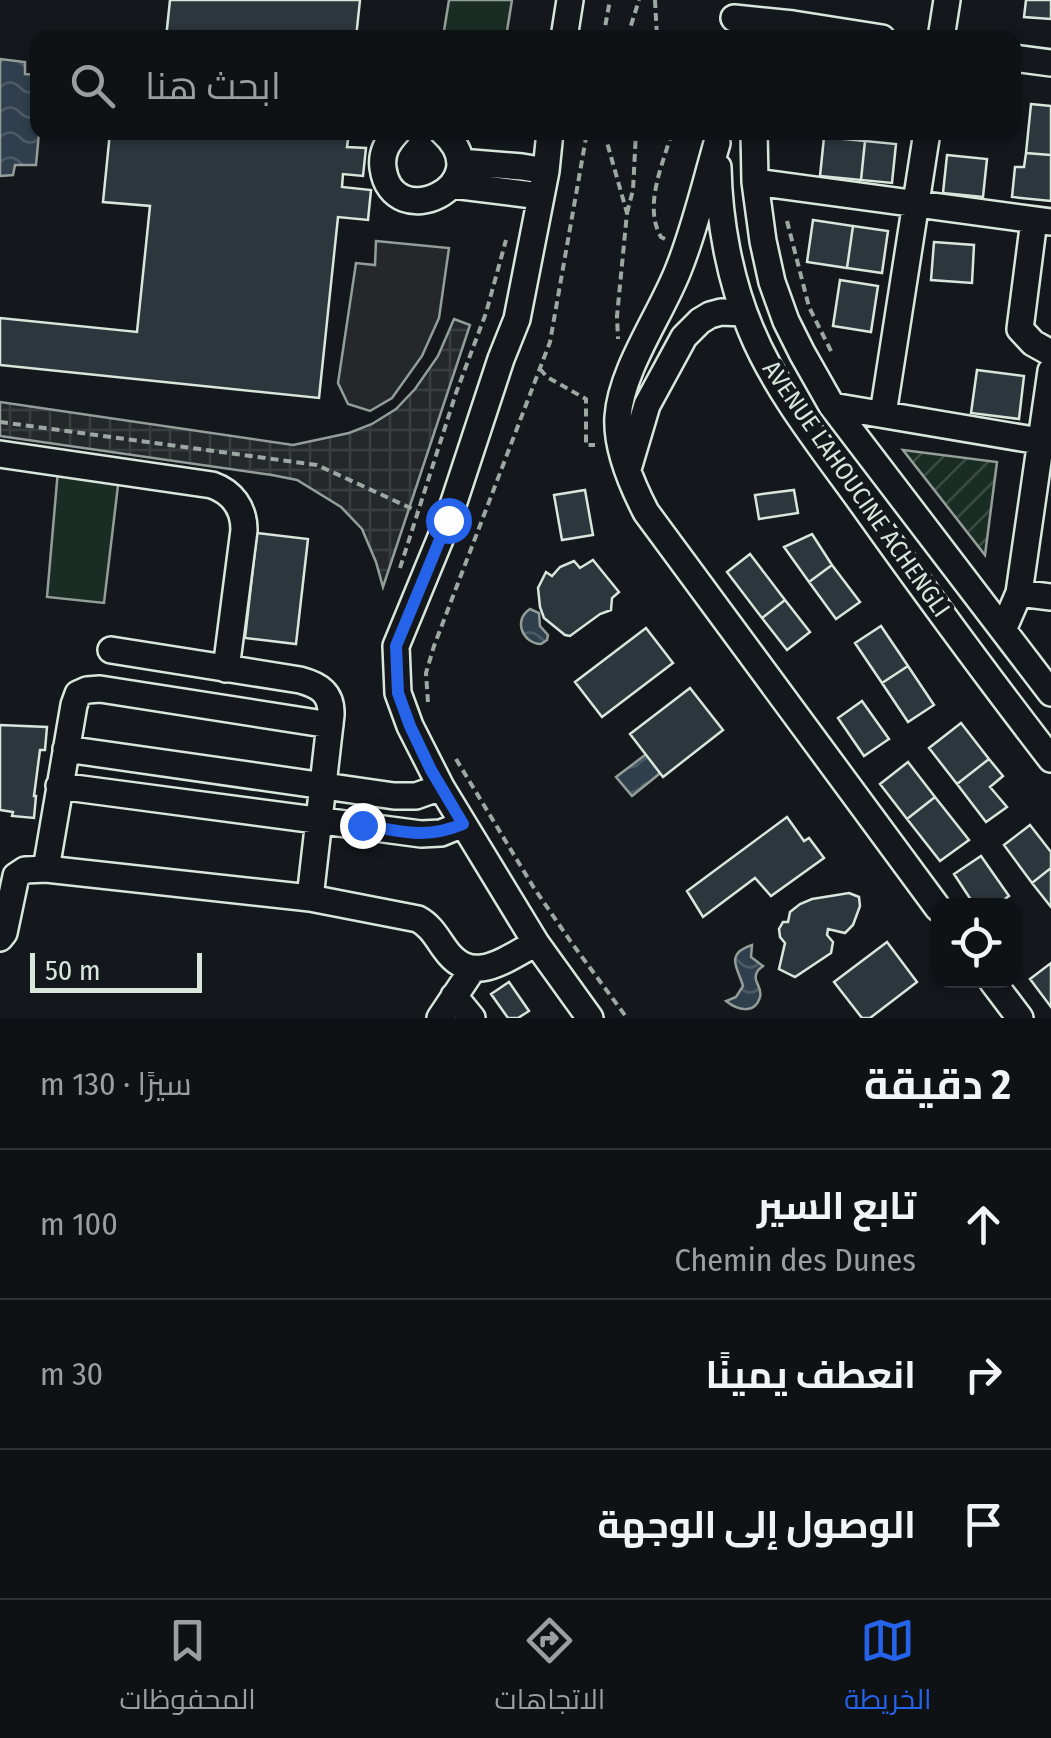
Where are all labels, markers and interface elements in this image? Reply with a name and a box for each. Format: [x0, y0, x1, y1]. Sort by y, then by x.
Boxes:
search box [30, 30, 1021, 140]
icon: search [65, 58, 120, 113]
text: ابحث هنا [145, 63, 281, 109]
street label: AVENUE LAHOUCINE ACHENGLI [756, 355, 956, 623]
route start [426, 498, 472, 544]
route end [340, 803, 386, 849]
map controls [931, 898, 1021, 988]
button: locate [931, 898, 1021, 988]
scale bar [30, 948, 202, 993]
text: 50 m [45, 954, 101, 987]
text: 2 دقيقة [864, 1060, 1011, 1110]
text: سيرًا · 130 m [40, 1065, 192, 1103]
text: تابع السير [757, 1183, 916, 1229]
icon: ahead [956, 1197, 1011, 1252]
text: 100 m [40, 1205, 118, 1243]
text: Chemin des Dunes [675, 1241, 916, 1279]
icon: right [956, 1347, 1011, 1402]
text: انعطف يمينًا [706, 1352, 916, 1398]
text: 30 m [40, 1355, 103, 1393]
icon: arrive [956, 1497, 1011, 1552]
text: الوصول إلى الوجهة [597, 1502, 916, 1548]
tab: المحفوظات [119, 1613, 256, 1725]
tab: الاتجاهات [495, 1613, 605, 1725]
tab: الخريطة [844, 1613, 932, 1725]

